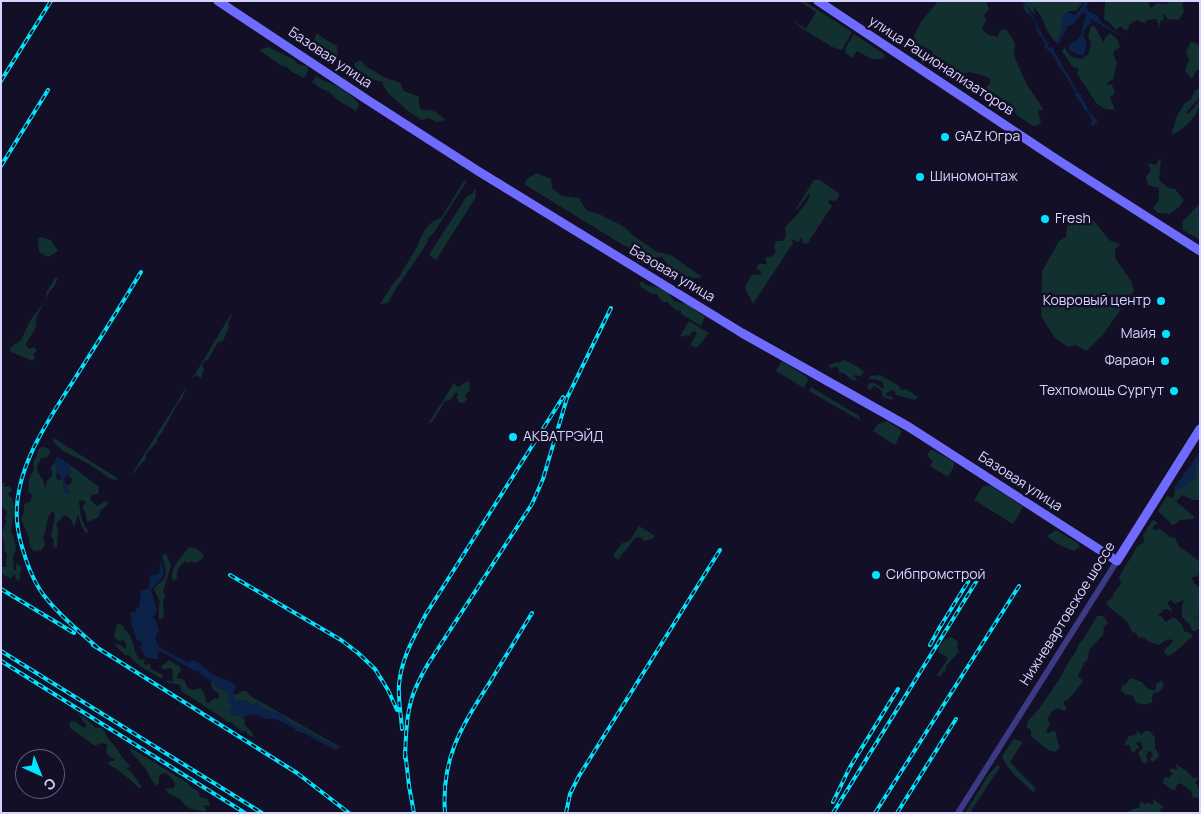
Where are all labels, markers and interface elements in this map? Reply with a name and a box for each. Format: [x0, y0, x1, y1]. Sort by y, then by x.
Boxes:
street label: улица Рационализаторов [865, 13, 1017, 119]
street label: Базовая улица [285, 24, 375, 92]
place label: GAZ Югра [955, 129, 1020, 145]
marker: GAZ Югра [939, 131, 951, 143]
place label: Шиномонтаж [930, 169, 1018, 185]
marker: Шиномонтаж [914, 171, 926, 183]
place label: Fresh [1055, 211, 1091, 227]
marker: Fresh [1039, 213, 1051, 225]
street label: Базовая улица [626, 242, 718, 306]
place label: Ковровый центр [1043, 293, 1151, 309]
marker: Ковровый центр [1155, 295, 1167, 307]
place label: Майя [1121, 326, 1156, 342]
marker: Майя [1160, 328, 1172, 340]
place label: Фараон [1105, 353, 1155, 369]
marker: Фараон [1159, 355, 1171, 367]
place label: Техпомощь Сургут [1040, 383, 1164, 399]
marker: Техпомощь Сургут [1168, 385, 1180, 397]
place label: АКВАТРЭЙД [523, 429, 603, 445]
marker: АКВАТРЭЙД [507, 431, 519, 443]
street label: Базовая улица [975, 449, 1065, 515]
street label: Нижневартовское шоссе [1017, 539, 1119, 689]
place label: Сибпромстрой [886, 567, 986, 583]
marker: Сибпромстрой [870, 569, 882, 581]
north arrow [15, 749, 65, 799]
text: С [40, 774, 60, 795]

